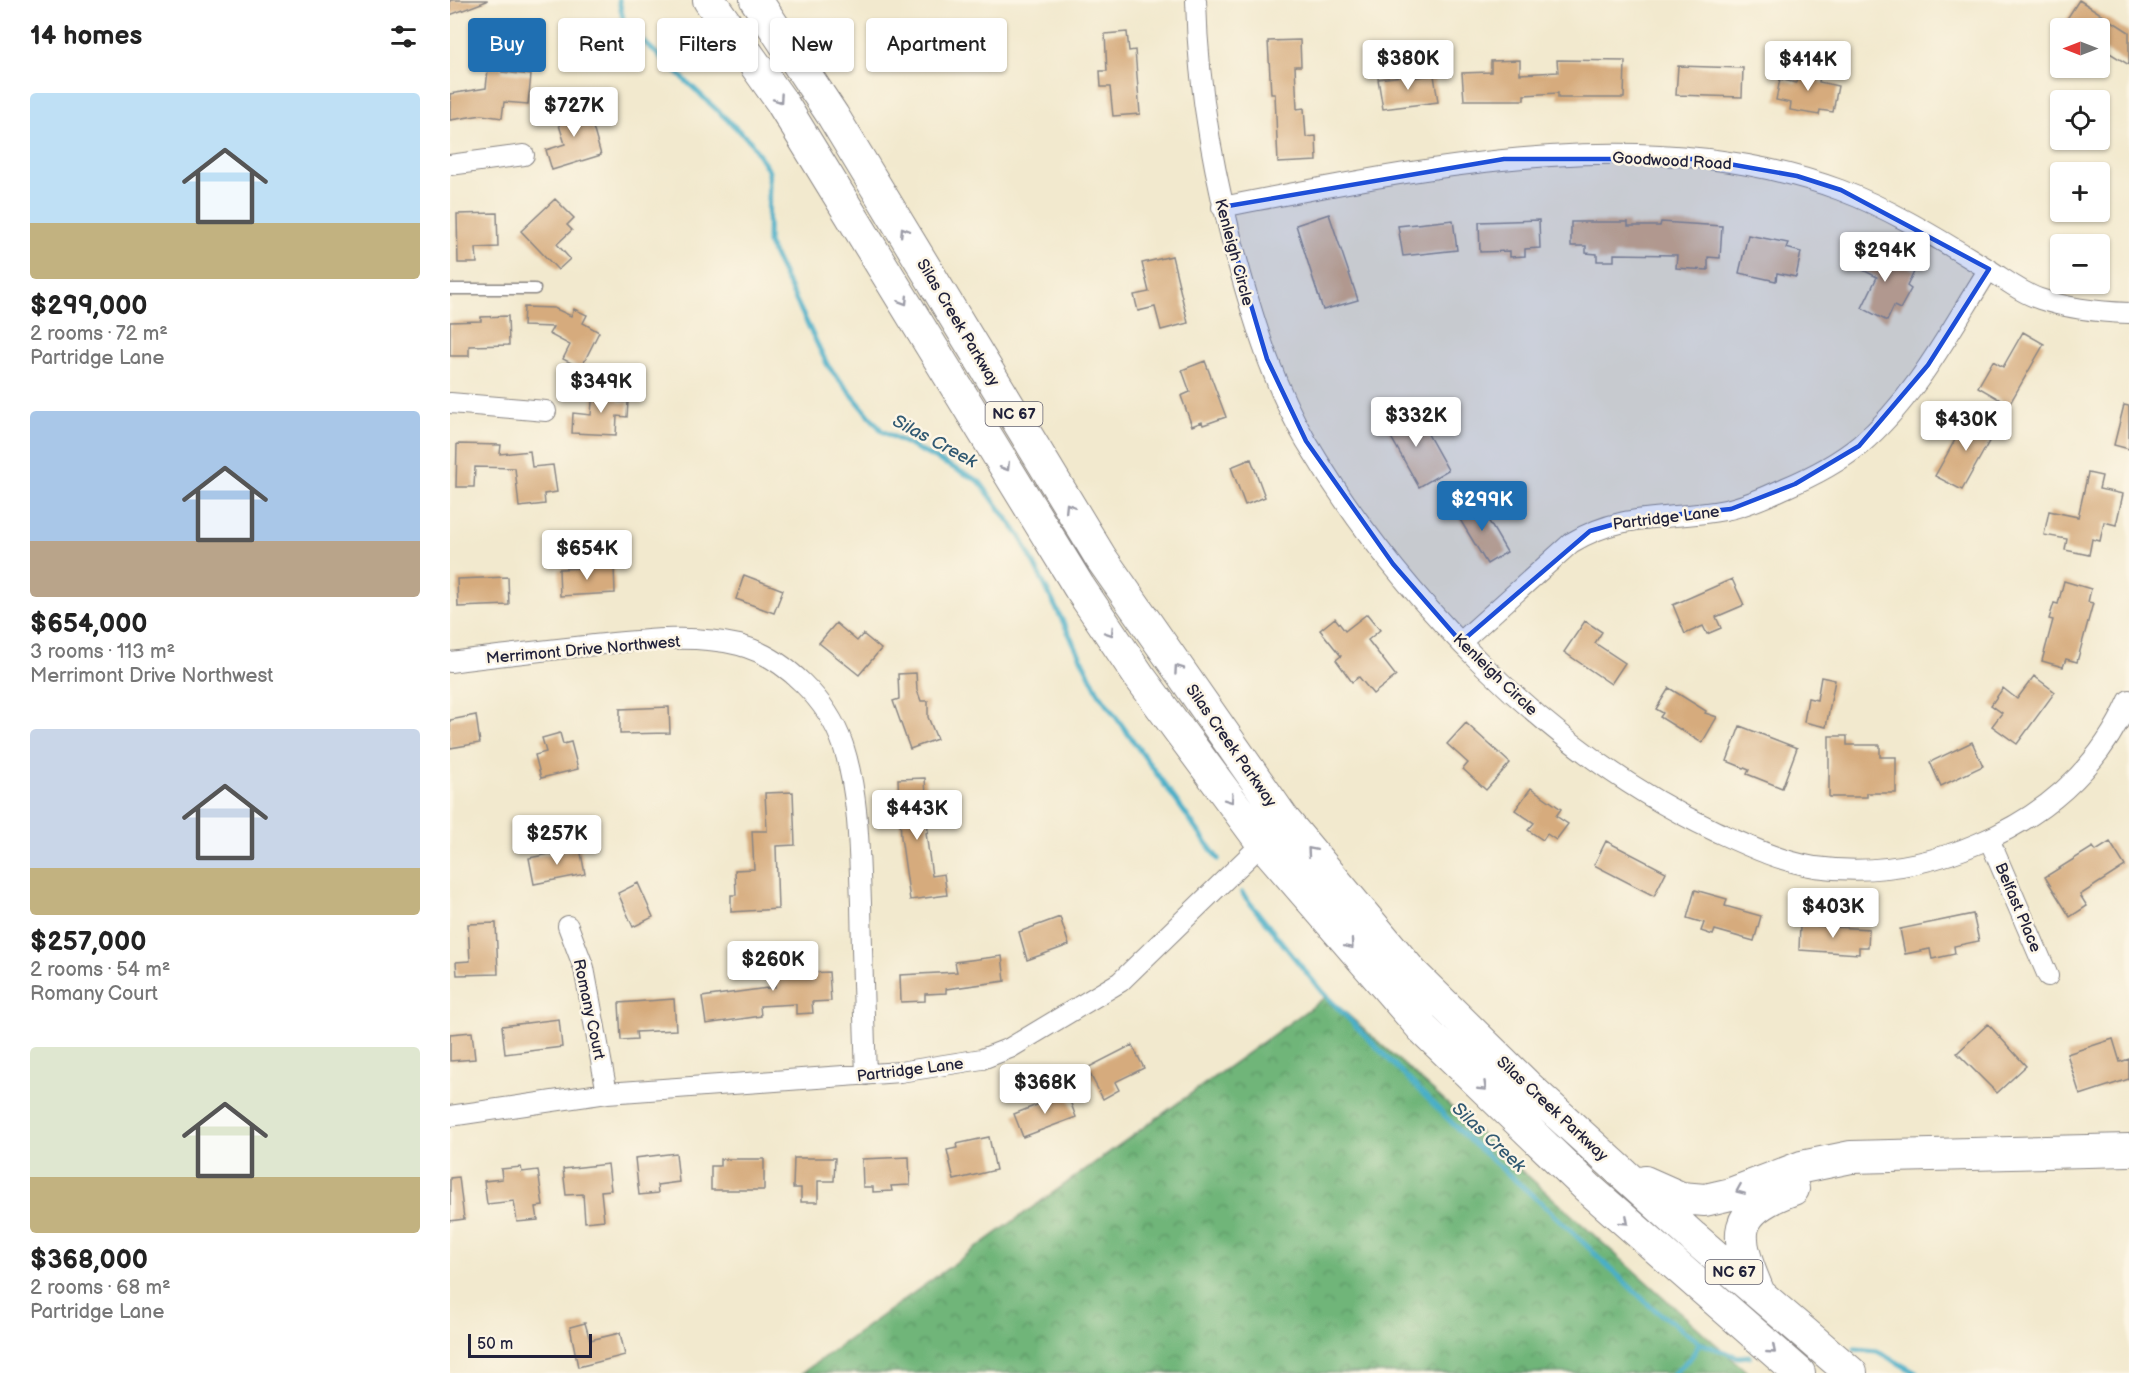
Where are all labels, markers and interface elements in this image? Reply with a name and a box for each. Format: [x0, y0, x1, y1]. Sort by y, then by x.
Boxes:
chip: Buy [468, 18, 546, 72]
chip: Rent [558, 18, 645, 72]
chip: Filters [657, 18, 758, 72]
chip: New [770, 18, 854, 72]
chip: Apartment [866, 18, 1007, 72]
north arrow [2050, 18, 2110, 78]
map controls [2050, 18, 2110, 294]
icon: filters [387, 20, 420, 53]
text: 14 homes [30, 21, 142, 52]
pin: $380K [1366, 40, 1450, 91]
pin: $414K [1766, 41, 1850, 92]
text: $380K [1377, 47, 1439, 71]
text: $414K [1779, 48, 1837, 72]
pin: $727K [532, 87, 616, 138]
button: locate [2050, 90, 2110, 150]
one-way arrow [772, 92, 783, 103]
text: $727K [544, 94, 604, 118]
icon: home [171, 132, 279, 240]
street label: Goodwood Road [1612, 149, 1732, 174]
button: + [2050, 162, 2110, 222]
street label: Kenleigh Circle [1210, 197, 1257, 308]
one-way arrow [900, 227, 912, 237]
pin: $294K [1843, 232, 1927, 283]
button: − [2050, 234, 2110, 294]
text: $294K [1854, 239, 1916, 263]
street label: Silas Creek Parkway [912, 256, 1004, 391]
text: $299,000 [30, 291, 148, 322]
one-way arrow [896, 295, 908, 305]
text: 2 rooms · 72 m² [30, 322, 168, 346]
text: Partridge Lane [30, 346, 164, 370]
pin: $349K [559, 363, 643, 414]
text: $349K [570, 370, 632, 394]
pin: $332K [1374, 397, 1458, 448]
pin: $430K [1924, 401, 2008, 452]
road number: NC 67 [986, 402, 1042, 426]
text: $332K [1385, 404, 1447, 428]
text: $430K [1935, 408, 1997, 432]
water label: Silas Creek [889, 410, 982, 473]
icon: home [171, 450, 279, 558]
one-way arrow [998, 461, 1010, 471]
pin: $299K [1440, 481, 1524, 532]
text: $299K [1451, 488, 1513, 512]
street label: Partridge Lane [1612, 502, 1721, 534]
one-way arrow [1065, 503, 1077, 513]
pin: $654K [545, 530, 629, 581]
text: $654K [556, 537, 618, 561]
text: $654,000 [30, 609, 148, 640]
one-way arrow [1103, 625, 1114, 636]
street label: Kenleigh Circle [1449, 630, 1541, 720]
street label: Merrimont Drive Northwest [485, 633, 681, 668]
text: 3 rooms · 113 m² [30, 640, 175, 664]
text: Merrimont Drive Northwest [30, 664, 273, 688]
one-way arrow [1174, 664, 1185, 675]
street label: Silas Creek Parkway [1181, 681, 1281, 811]
icon: home [171, 768, 279, 876]
pin: $443K [875, 790, 959, 841]
one-way arrow [1223, 792, 1234, 803]
text: $443K [886, 797, 948, 821]
pin: $257K [515, 815, 599, 866]
text: $257K [526, 822, 588, 846]
one-way arrow [1307, 847, 1318, 858]
street label: Belfast Place [1990, 860, 2045, 956]
pin: $403K [1791, 888, 1875, 939]
text: $403K [1802, 895, 1864, 919]
text: $257,000 [30, 927, 146, 958]
one-way arrow [1343, 938, 1354, 949]
pin: $260K [731, 941, 815, 992]
text: $260K [741, 948, 805, 972]
street label: Romany Court [569, 957, 608, 1061]
text: 2 rooms · 54 m² [30, 958, 170, 982]
text: Romany Court [30, 982, 158, 1006]
street label: Silas Creek Parkway [1492, 1053, 1612, 1166]
street label: Partridge Lane [856, 1054, 965, 1086]
pin: $368K [1003, 1064, 1087, 1115]
text: $368K [1014, 1071, 1076, 1095]
one-way arrow [1476, 1080, 1487, 1091]
icon: home [171, 1086, 279, 1194]
water label: Silas Creek [1448, 1098, 1531, 1177]
one-way arrow [1735, 1183, 1746, 1195]
one-way arrow [1618, 1214, 1629, 1225]
text: $368,000 [30, 1245, 148, 1276]
road number: NC 67 [1706, 1260, 1762, 1284]
text: 2 rooms · 68 m² [30, 1276, 171, 1300]
text: Partridge Lane [30, 1300, 164, 1324]
scale bar [468, 1331, 592, 1358]
text: 50 m [477, 1335, 513, 1354]
one-way arrow [1765, 1342, 1776, 1353]

